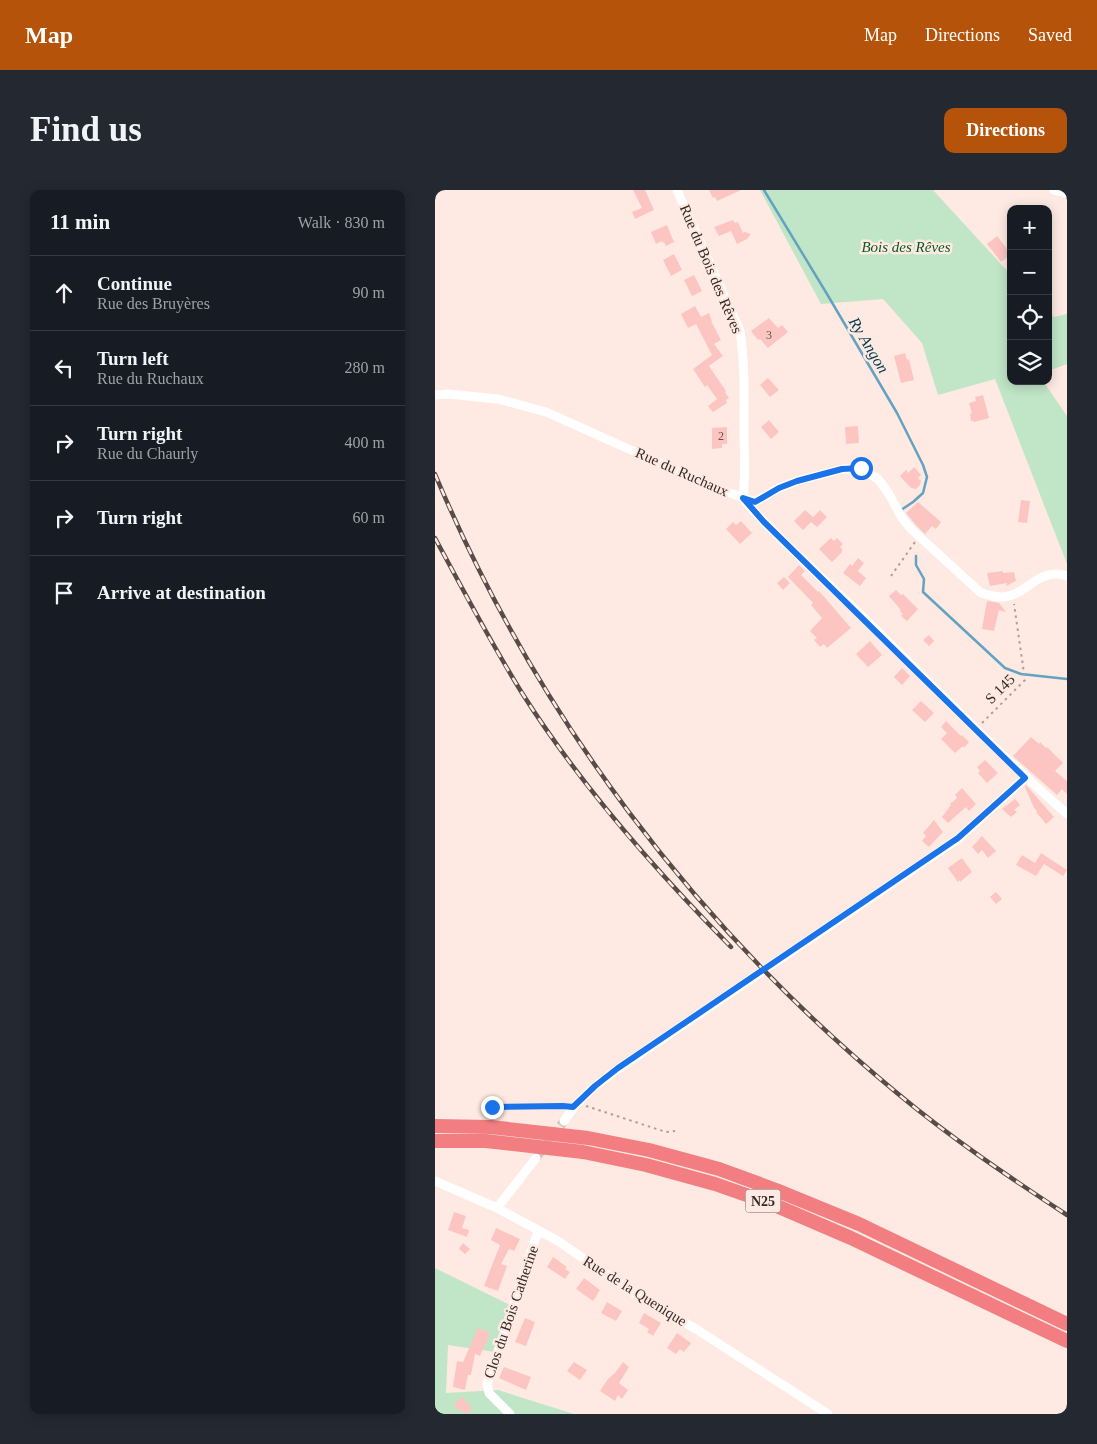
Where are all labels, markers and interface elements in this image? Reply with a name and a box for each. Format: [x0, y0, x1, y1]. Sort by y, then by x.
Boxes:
text: Map [25, 22, 73, 48]
text: Map [864, 25, 897, 45]
text: Directions [925, 25, 1000, 45]
text: Saved [1028, 25, 1072, 45]
button: Directions [944, 108, 1067, 153]
text: Find us [30, 110, 142, 149]
street label: Rue du Bois des Rêves [677, 202, 745, 336]
map controls [1007, 205, 1052, 385]
button: + [1007, 205, 1052, 250]
text: 11 min [50, 210, 110, 234]
text: Walk · 830 m [298, 214, 385, 231]
park label: Bois des Rêves [861, 239, 951, 255]
button: − [1007, 250, 1052, 295]
text: Continue [97, 273, 172, 294]
icon: ahead [50, 279, 78, 307]
text: 90 m [353, 284, 385, 301]
text: Rue des Bruyères [97, 295, 210, 312]
button: locate [1007, 295, 1052, 340]
water label: Ry Angon [844, 313, 892, 376]
house number: 3 [766, 328, 772, 342]
button: layers [1007, 340, 1052, 385]
text: Turn left [97, 348, 169, 369]
icon: left [50, 354, 78, 382]
text: 280 m [345, 359, 385, 376]
text: Rue du Ruchaux [97, 370, 204, 387]
text: Turn right [97, 423, 182, 444]
icon: right [50, 429, 78, 457]
house number: 2 [718, 429, 724, 443]
text: 400 m [345, 434, 385, 451]
street label: Rue du Ruchaux [633, 444, 731, 500]
text: Rue du Chaurly [97, 445, 198, 462]
route start [850, 457, 873, 480]
icon: right [50, 504, 78, 532]
text: Turn right [97, 507, 182, 528]
text: 60 m [353, 509, 385, 526]
icon: arrive [50, 579, 78, 607]
text: Arrive at destination [97, 582, 266, 603]
street label: S 145 [982, 671, 1018, 707]
route end [481, 1096, 504, 1119]
road number: N25 [745, 1189, 781, 1212]
street label: Clos du Bois Catherine [481, 1243, 541, 1381]
street label: Rue de la Quenique [580, 1253, 690, 1329]

